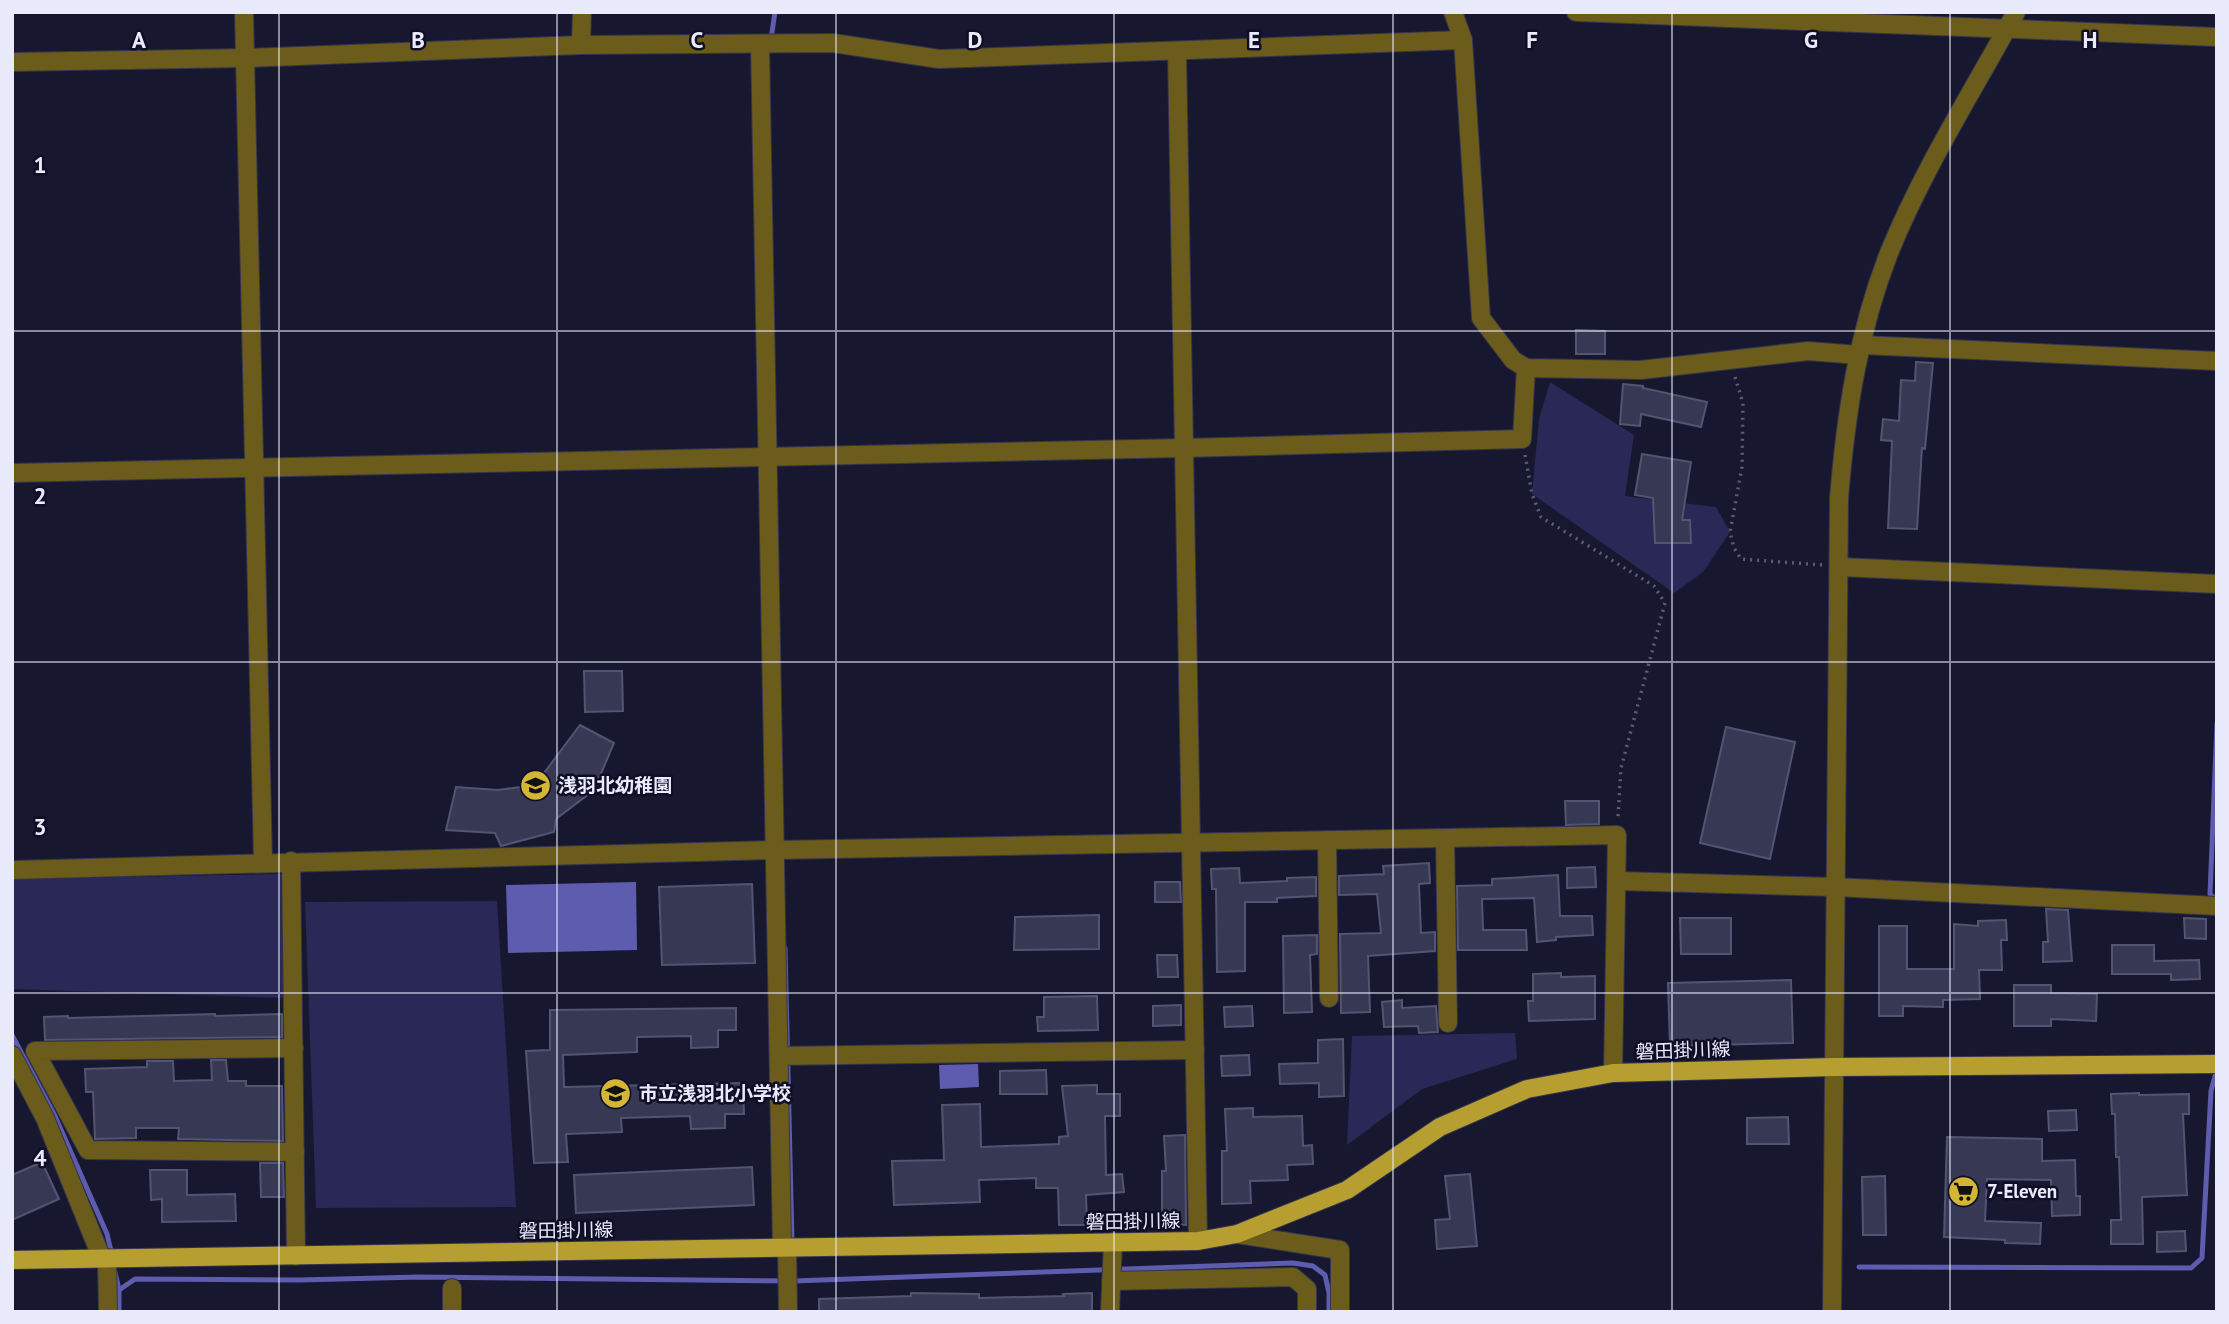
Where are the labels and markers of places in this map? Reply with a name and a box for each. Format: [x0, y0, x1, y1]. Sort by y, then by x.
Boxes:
school or university icon: 浅羽北幼稚園 [518, 768, 552, 802]
place label: 浅羽北幼稚園 [558, 773, 672, 797]
school or university icon: 市立浅羽北小学校 [599, 1076, 633, 1110]
place label: 市立浅羽北小学校 [639, 1081, 791, 1105]
supermarket icon: 7-Eleven [1947, 1174, 1981, 1208]
place label: 7-Eleven [1987, 1179, 2057, 1203]

